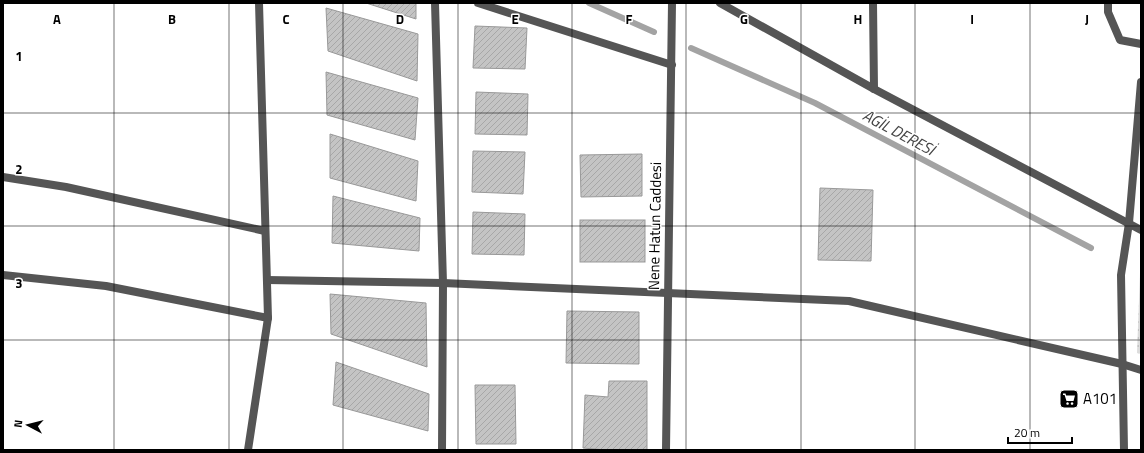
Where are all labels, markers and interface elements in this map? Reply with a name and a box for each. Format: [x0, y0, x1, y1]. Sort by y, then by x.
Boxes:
text: A [53, 9, 61, 29]
text: B [168, 9, 176, 29]
text: C [282, 9, 290, 29]
text: D [396, 9, 404, 29]
text: E [511, 9, 519, 29]
text: F [626, 9, 633, 29]
text: G [740, 9, 748, 29]
text: H [854, 9, 862, 29]
text: I [970, 9, 974, 29]
text: J [1085, 9, 1089, 29]
text: 1 [15, 46, 23, 66]
water label: AGİL DERESİ [859, 103, 941, 162]
text: 2 [15, 159, 23, 179]
street label: Nene Hatun Caddesi [642, 162, 667, 290]
text: 3 [15, 273, 23, 293]
place label: A101 [1083, 387, 1117, 410]
supermarket icon: A101 [1058, 388, 1080, 410]
north arrow [8, 405, 48, 445]
text: N [10, 419, 26, 429]
scale bar [1008, 419, 1072, 445]
text: 20 m [1014, 423, 1040, 442]

